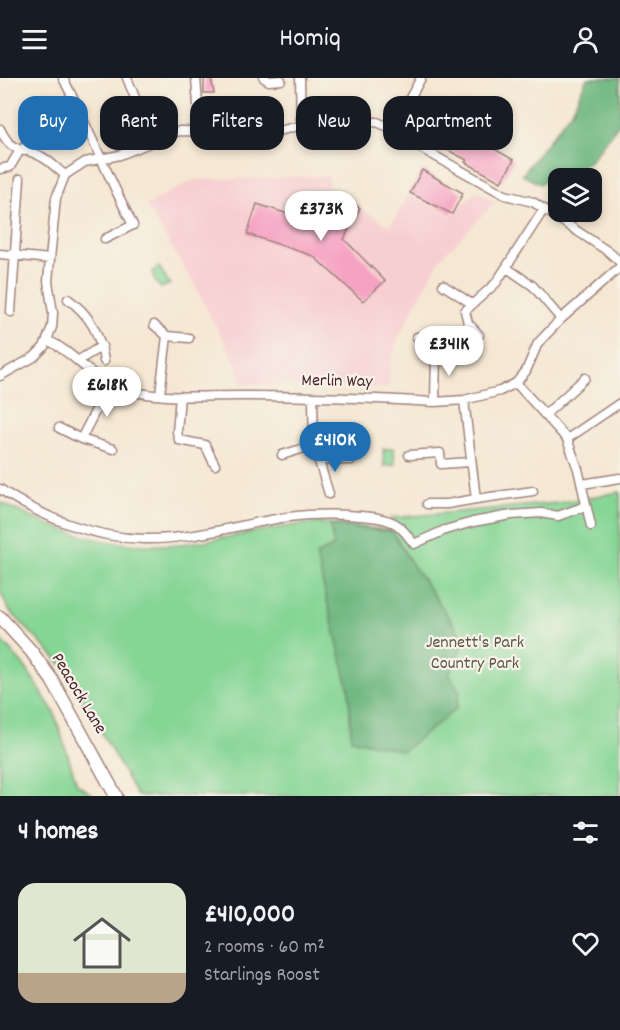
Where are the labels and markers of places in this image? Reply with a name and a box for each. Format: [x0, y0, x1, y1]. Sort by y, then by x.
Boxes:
pin: £373K [279, 191, 363, 242]
pin: £341K [407, 326, 491, 377]
pin: £618K [65, 367, 149, 418]
pin: £410K [293, 422, 377, 473]

